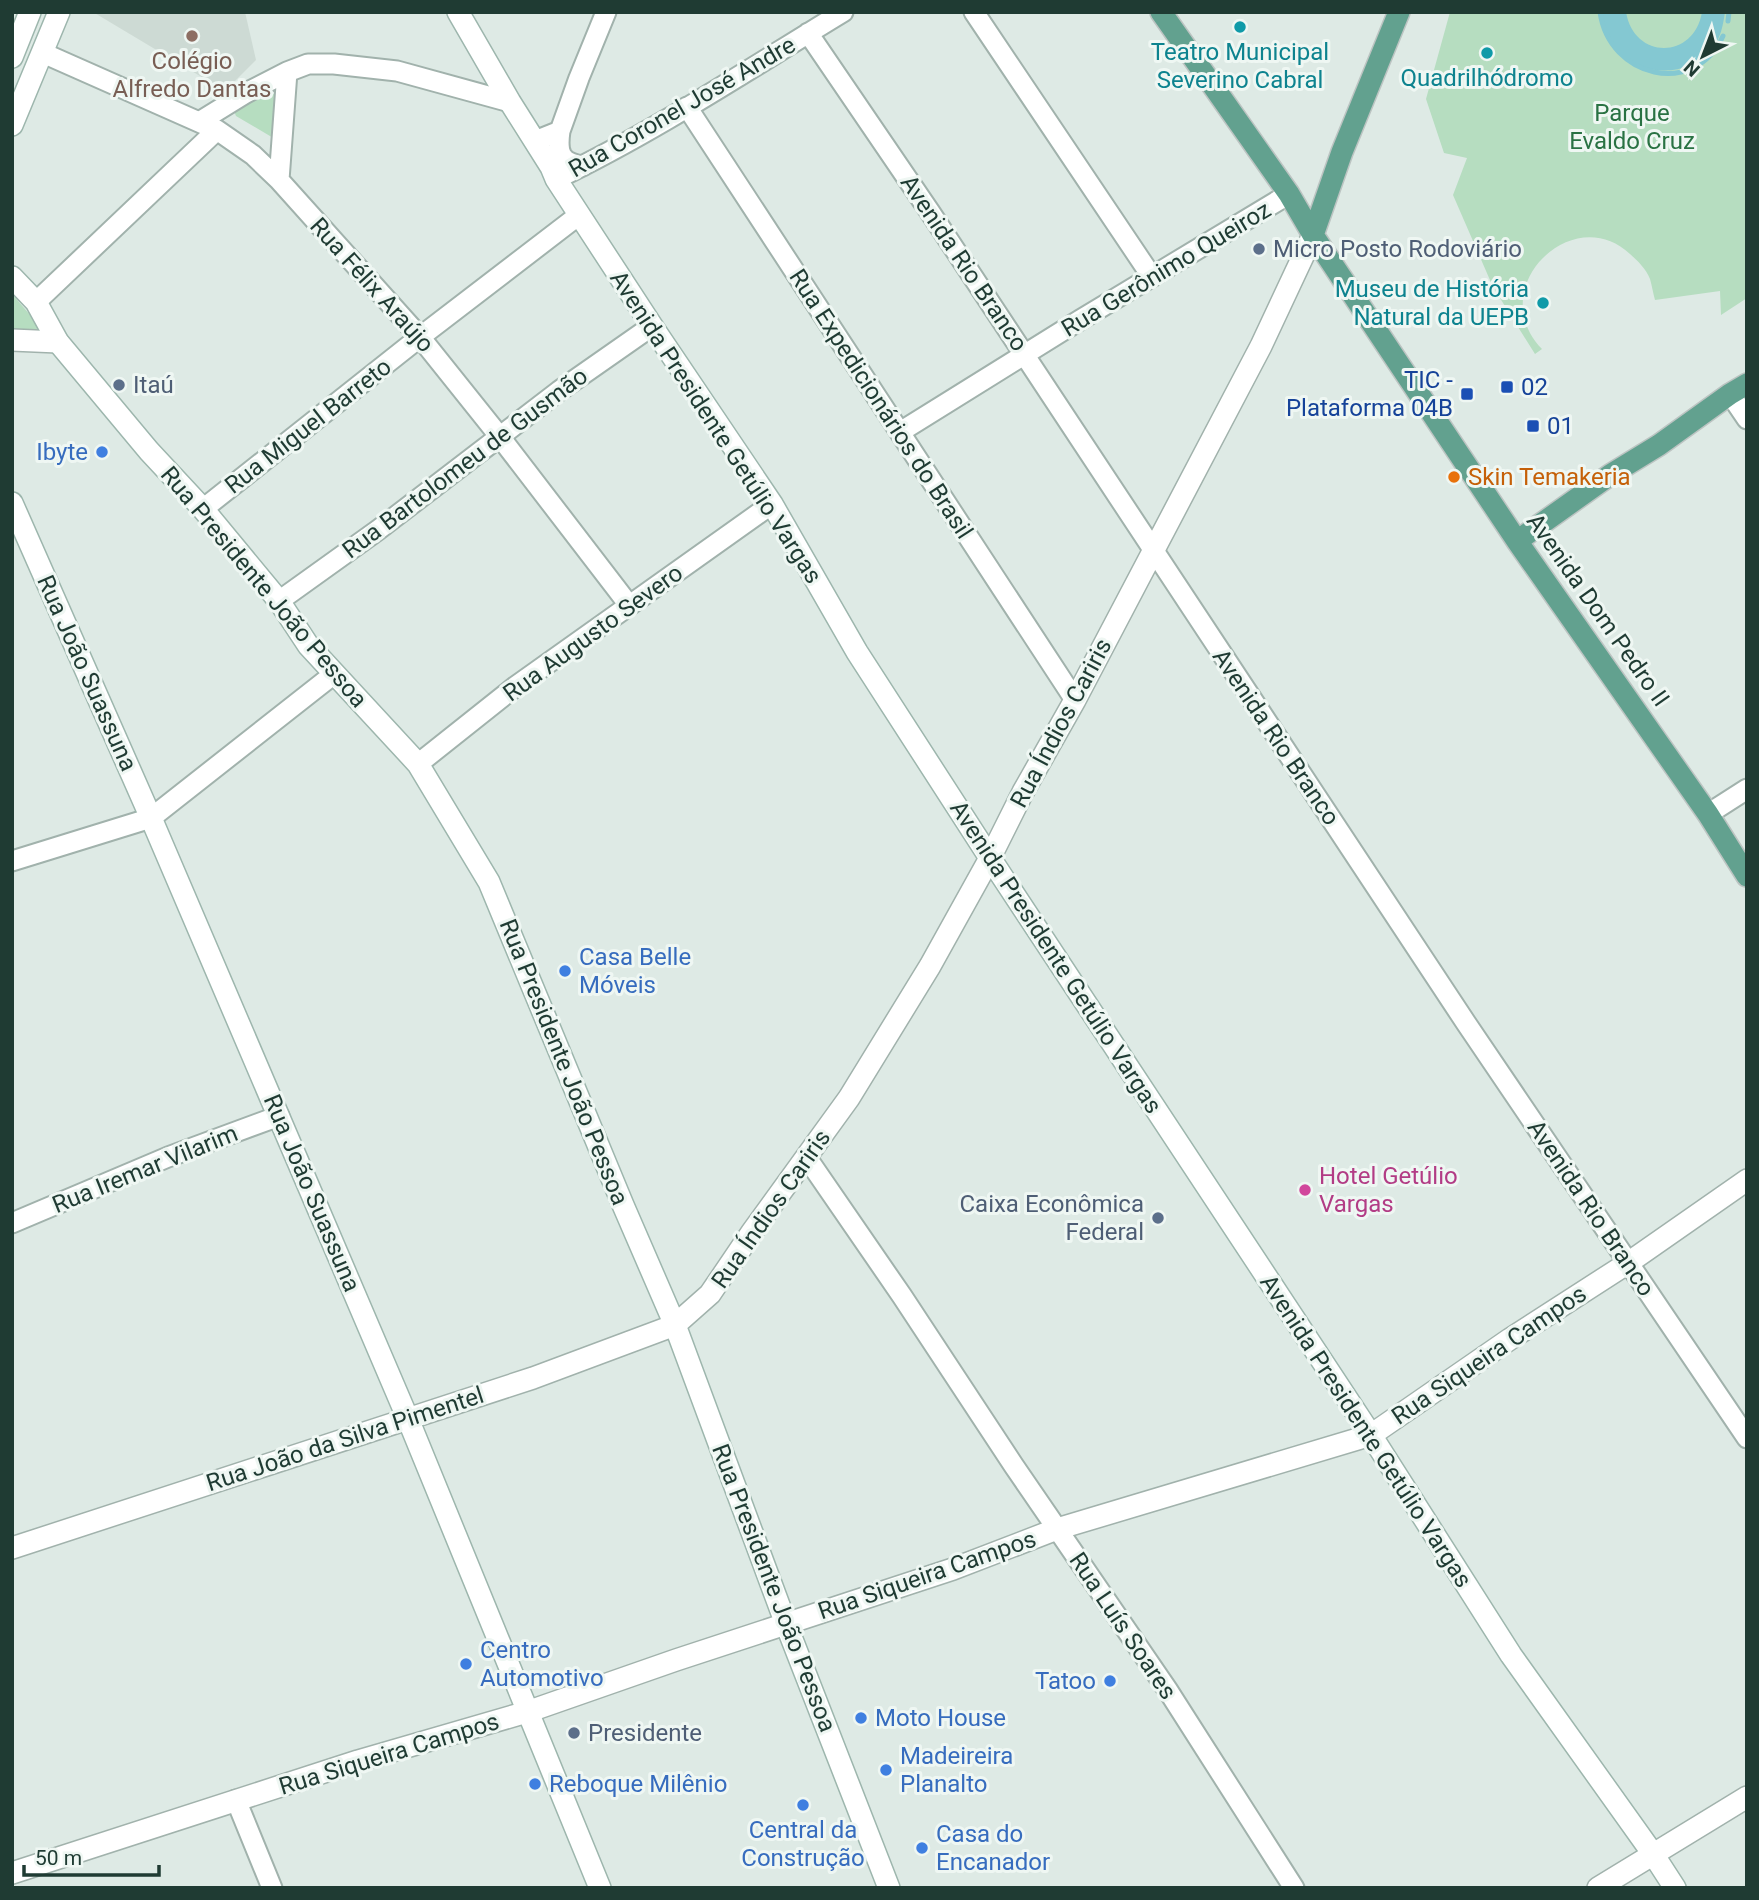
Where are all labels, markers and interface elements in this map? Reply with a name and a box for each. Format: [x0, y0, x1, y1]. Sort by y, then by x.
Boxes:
marker: Teatro Municipal Severino Cabral [1232, 19, 1248, 35]
north arrow [1668, 21, 1738, 91]
marker: Colégio Alfredo Dantas [184, 28, 200, 44]
street label: Rua Coronel José Andre [564, 31, 800, 183]
place label: Teatro Municipal Severino Cabral [1151, 38, 1329, 94]
marker: Quadrilhódromo [1479, 45, 1495, 61]
place label: Colégio Alfredo Dantas [113, 47, 272, 103]
text: N [1679, 55, 1705, 81]
place label: Quadrilhódromo [1401, 64, 1573, 92]
park label: Parque Evaldo Cruz [1569, 99, 1695, 155]
street label: Avenida Rio Branco [895, 170, 1033, 356]
street label: Rua Gerônimo Queiroz [1056, 195, 1276, 343]
street label: Rua Félix Araújo [304, 212, 440, 358]
place label: Micro Posto Rodoviário [1273, 235, 1522, 263]
marker: Micro Posto Rodoviário [1251, 241, 1267, 257]
street label: Rua Expedicionários do Brasil [783, 264, 979, 544]
street label: Avenida Presidente Getúlio Vargas [604, 265, 828, 589]
place label: Museu de História Natural da UEPB [1335, 275, 1529, 331]
marker: Museu de História Natural da UEPB [1535, 295, 1551, 311]
street label: Rua Miguel Barreto [219, 352, 397, 500]
street label: Rua Bartolomeu de Gusmão [337, 362, 593, 564]
place label: TIC - Plataforma 04B [1286, 366, 1453, 422]
place label: Itaú [133, 371, 174, 399]
place label: 02 [1521, 373, 1548, 401]
marker: Itaú [111, 377, 127, 393]
marker: 02 [1499, 379, 1515, 395]
marker: TIC - Plataforma 04B [1459, 386, 1475, 402]
place label: 01 [1547, 412, 1574, 440]
marker: 01 [1525, 418, 1541, 434]
place label: Ibyte [36, 438, 88, 466]
marker: Ibyte [94, 444, 110, 460]
street label: Rua Presidente João Pessoa [155, 461, 373, 713]
place label: Skin Temakeria [1468, 463, 1631, 491]
marker: Skin Temakeria [1446, 469, 1462, 485]
street label: Avenida Dom Pedro II [1521, 508, 1675, 712]
street label: Rua Augusto Severo [498, 559, 688, 707]
street label: Rua João Suassuna [31, 571, 143, 775]
street label: Rua Índios Cariris [1005, 634, 1117, 812]
street label: Avenida Rio Branco [1207, 644, 1345, 830]
street label: Avenida Presidente Getúlio Vargas [944, 795, 1168, 1119]
street label: Rua Presidente João Pessoa [494, 915, 634, 1209]
place label: Casa Belle Móveis [579, 943, 691, 999]
marker: Casa Belle Móveis [557, 963, 573, 979]
street label: Rua João Suassuna [258, 1090, 366, 1296]
street label: Avenida Rio Branco [1522, 1115, 1660, 1301]
street label: Rua Iremar Vilarim [48, 1119, 242, 1219]
street label: Rua Índios Cariris [706, 1124, 836, 1294]
place label: Hotel Getúlio Vargas [1319, 1162, 1458, 1218]
marker: Hotel Getúlio Vargas [1297, 1182, 1313, 1198]
place label: Caixa Econômica Federal [959, 1190, 1144, 1246]
marker: Caixa Econômica Federal [1150, 1210, 1166, 1226]
street label: Avenida Presidente Getúlio Vargas [1254, 1269, 1478, 1593]
street label: Rua Siqueira Campos [1386, 1280, 1592, 1430]
street label: Rua João da Silva Pimentel [203, 1381, 487, 1497]
street label: Rua Presidente João Pessoa [706, 1440, 842, 1736]
street label: Rua Siqueira Campos [814, 1525, 1040, 1625]
street label: Rua Luís Soares [1064, 1547, 1182, 1705]
place label: Centro Automotivo [480, 1636, 604, 1692]
marker: Centro Automotivo [458, 1656, 474, 1672]
place label: Tatoo [1035, 1667, 1096, 1695]
marker: Tatoo [1102, 1673, 1118, 1689]
place label: Moto House [875, 1704, 1006, 1732]
street label: Rua Siqueira Campos [276, 1707, 502, 1801]
marker: Moto House [853, 1710, 869, 1726]
place label: Presidente [588, 1719, 702, 1747]
marker: Presidente [566, 1725, 582, 1741]
place label: Madeireira Planalto [900, 1742, 1013, 1798]
marker: Madeireira Planalto [878, 1762, 894, 1778]
place label: Reboque Milênio [549, 1770, 727, 1798]
marker: Reboque Milênio [527, 1776, 543, 1792]
marker: Central da Construção [795, 1797, 811, 1813]
place label: Central da Construção [741, 1816, 865, 1872]
place label: Casa do Encanador [936, 1820, 1050, 1876]
scale bar [24, 1834, 159, 1878]
marker: Casa do Encanador [914, 1840, 930, 1856]
text: 50 m [35, 1846, 82, 1870]

